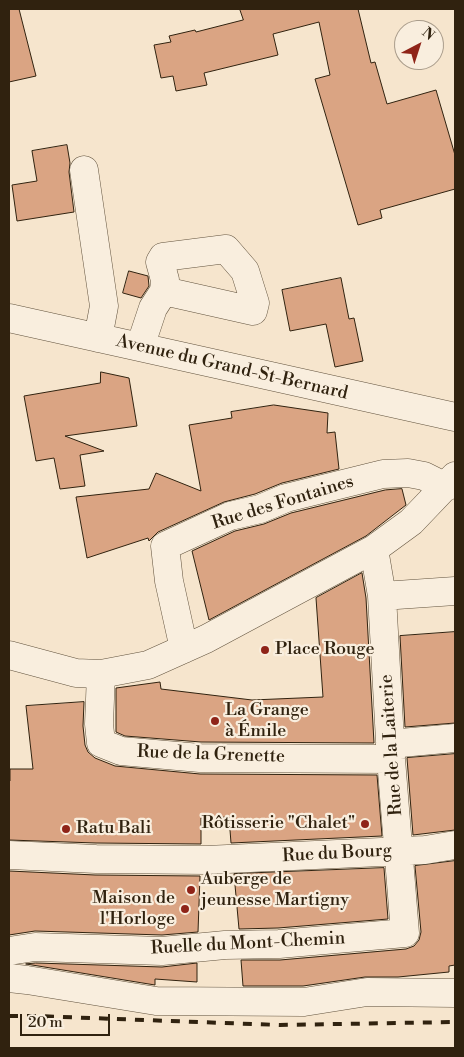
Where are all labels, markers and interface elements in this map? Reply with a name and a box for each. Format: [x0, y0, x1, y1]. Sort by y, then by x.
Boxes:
north arrow [394, 20, 444, 70]
text: N [418, 24, 438, 45]
street label: Avenue du Grand-St-Bernard [114, 331, 350, 405]
street label: Rue des Fontaines [209, 471, 357, 535]
place label: Place Rouge [275, 639, 375, 661]
marker: Place Rouge [259, 644, 271, 656]
street label: Rue de la Laiterie [376, 673, 408, 817]
place label: La Grange à Émile [225, 700, 309, 742]
marker: La Grange à Émile [209, 715, 221, 727]
street label: Rue de la Grenette [137, 742, 285, 768]
place label: Rôtisserie "Chalet" [201, 813, 355, 835]
place label: Ratu Bali [76, 818, 151, 840]
marker: Rôtisserie "Chalet" [359, 818, 371, 830]
marker: Ratu Bali [60, 823, 72, 835]
street label: Rue du Bourg [282, 840, 392, 868]
place label: Auberge de jeunesse Martigny [201, 869, 349, 912]
marker: Auberge de jeunesse Martigny [185, 884, 197, 896]
place label: Maison de l'Horloge [92, 888, 175, 931]
marker: Maison de l'Horloge [179, 903, 191, 915]
street label: Ruelle du Mont-Chemin [150, 928, 346, 960]
scale bar [22, 1004, 112, 1036]
text: 20 m [28, 1013, 63, 1032]

